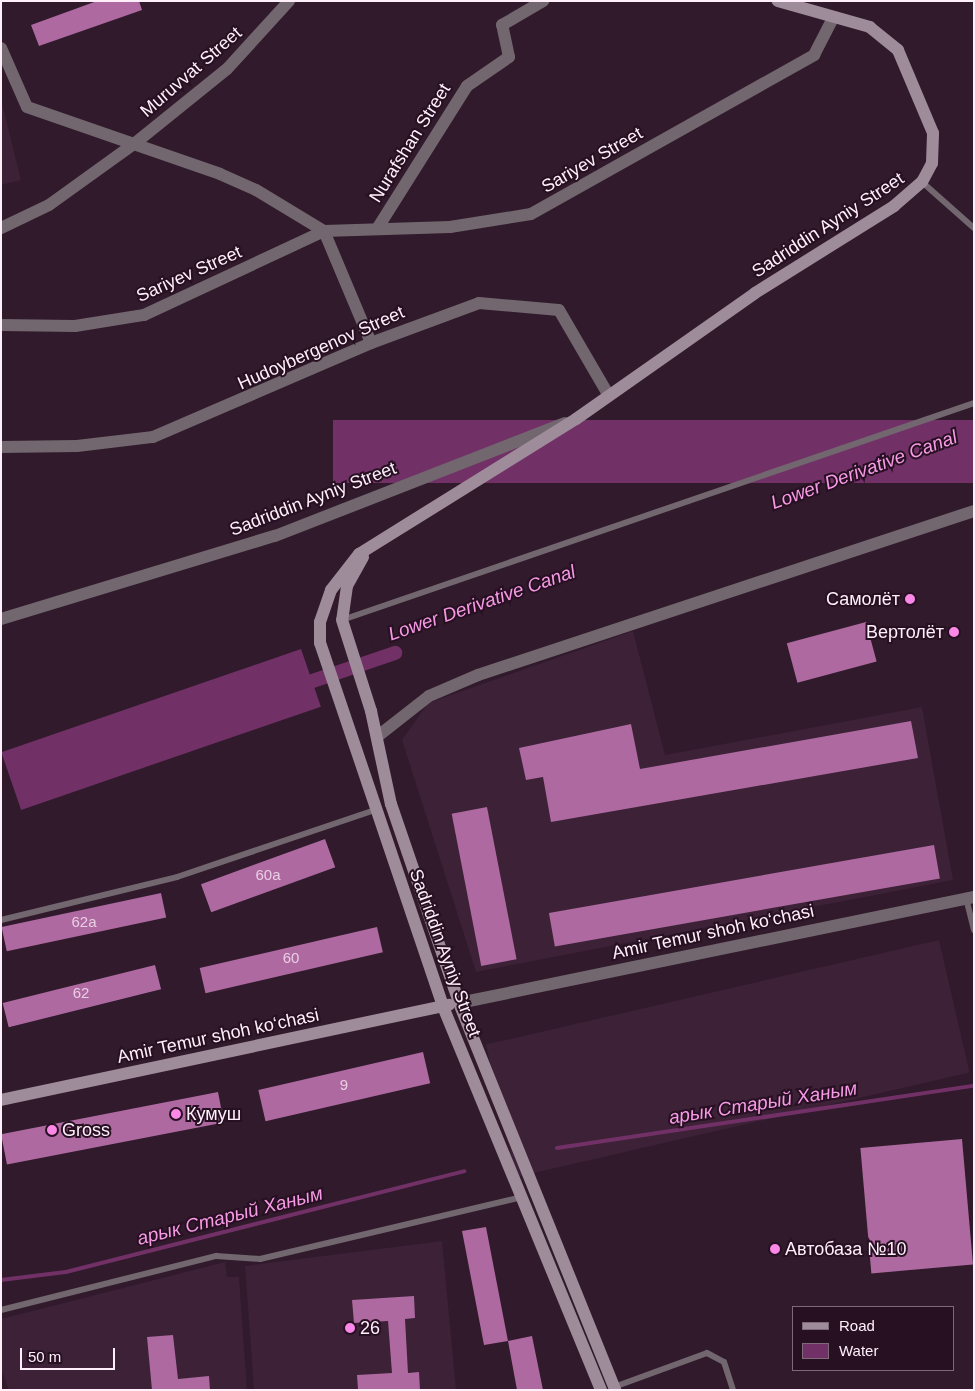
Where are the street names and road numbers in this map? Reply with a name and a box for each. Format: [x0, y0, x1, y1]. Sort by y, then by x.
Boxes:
street label: Muruvvat Street [136, 22, 246, 122]
street label: Nurafshan Street [365, 80, 455, 206]
street label: Sariyev Street [538, 122, 646, 198]
street label: Sadriddin Ayniy Street [748, 168, 908, 282]
street label: Sariyev Street [133, 241, 245, 307]
street label: Hudoybergenov Street [234, 302, 408, 394]
street label: Sadriddin Ayniy Street [226, 457, 400, 541]
street label: Sadriddin Ayniy Street [404, 866, 486, 1040]
street label: Amir Temur shoh ko‘chasi [610, 900, 816, 964]
street label: Amir Temur shoh ko‘chasi [115, 1004, 321, 1068]

